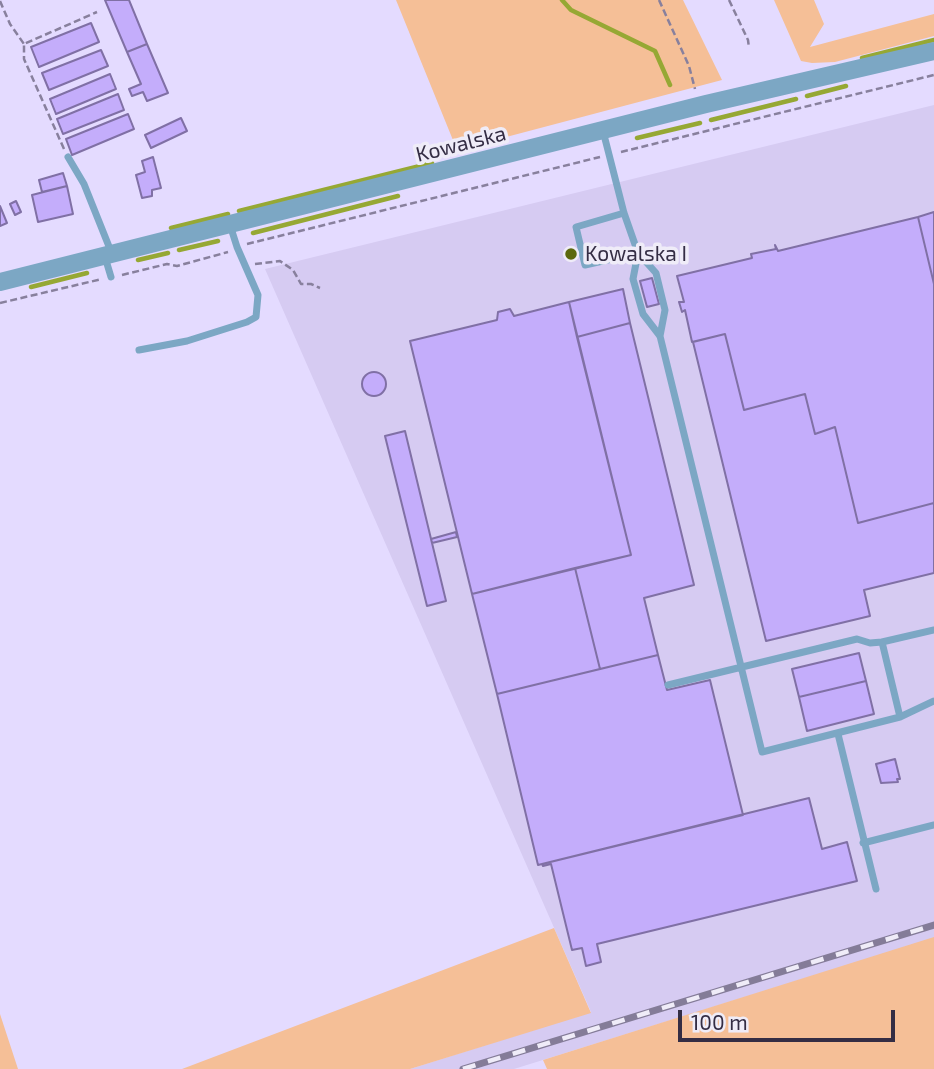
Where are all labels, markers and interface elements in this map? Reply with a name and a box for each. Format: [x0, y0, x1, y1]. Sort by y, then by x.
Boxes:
street label: Kowalska [413, 121, 509, 167]
place label: Kowalska I [585, 241, 687, 267]
marker: Kowalska I [563, 246, 579, 262]
scale bar [682, 996, 899, 1040]
text: 100 m [691, 1009, 748, 1034]

